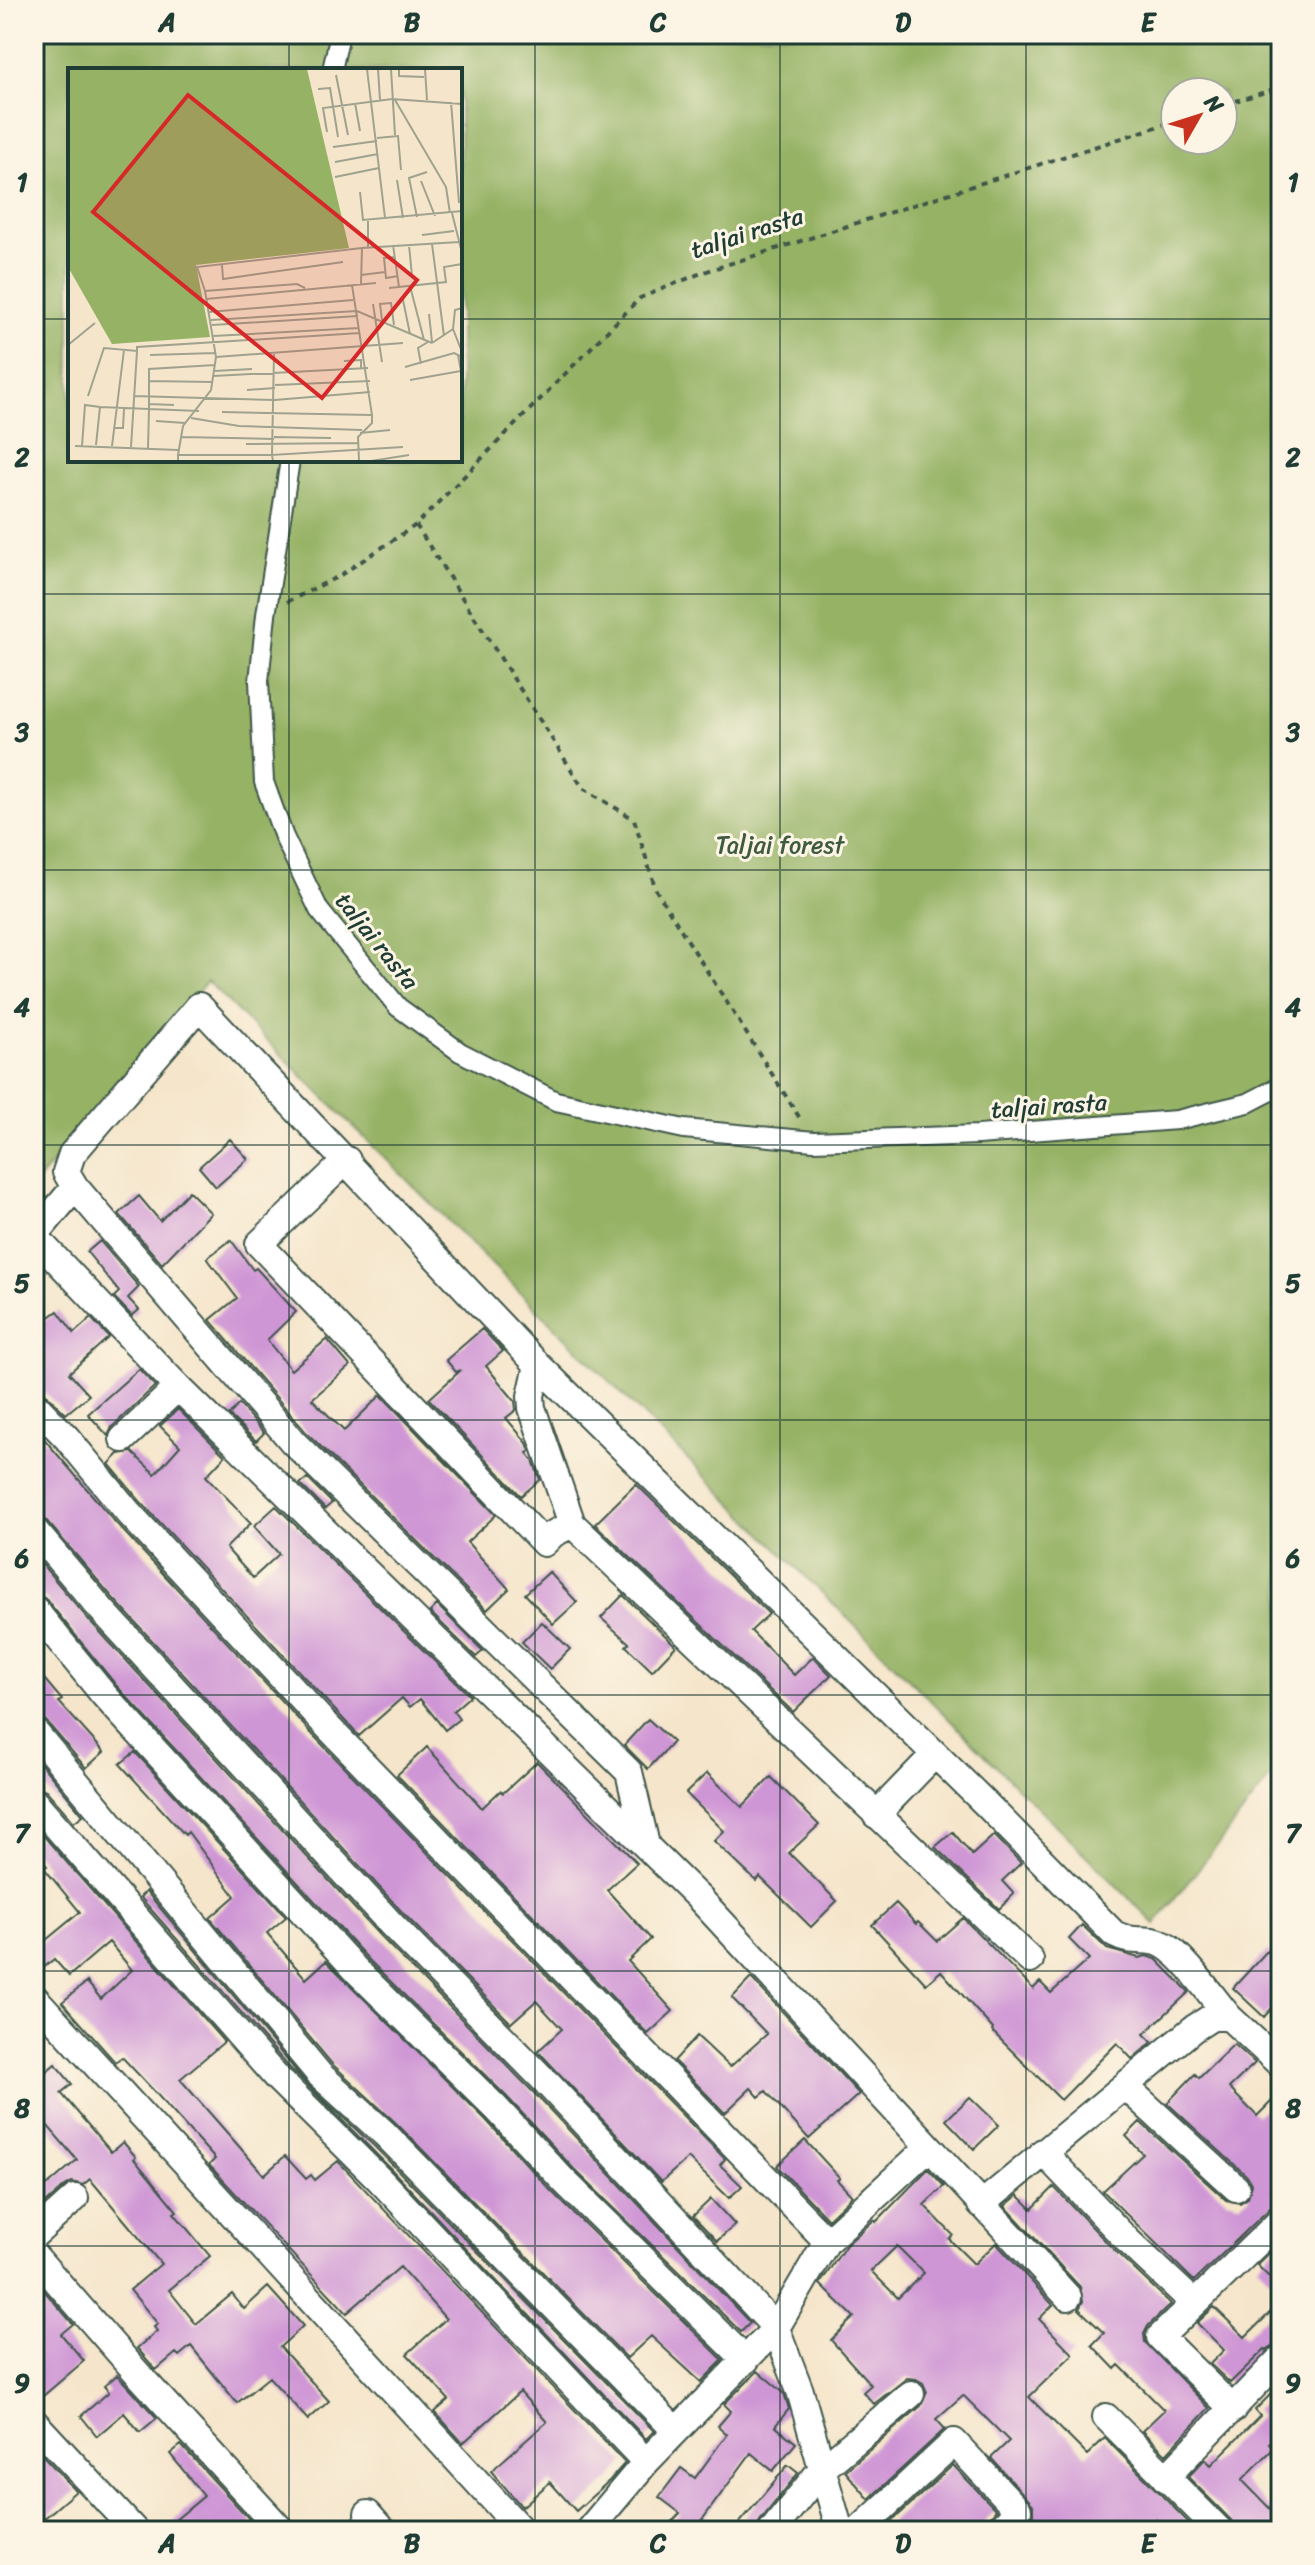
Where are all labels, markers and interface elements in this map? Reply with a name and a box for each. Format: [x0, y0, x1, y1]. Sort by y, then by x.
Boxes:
text: A [157, 0, 176, 45]
text: B [404, 0, 421, 45]
text: C [649, 0, 667, 45]
text: D [895, 0, 911, 45]
text: E [1141, 0, 1158, 45]
inset map [68, 68, 462, 462]
north arrow [1159, 76, 1239, 156]
text: N [1194, 85, 1235, 123]
text: 1 [16, 159, 28, 205]
text: 1 [1287, 159, 1299, 205]
street label: taljai rasta [685, 195, 810, 271]
text: 2 [13, 434, 30, 480]
text: 2 [1284, 434, 1301, 480]
text: 3 [14, 709, 30, 755]
text: 3 [1285, 709, 1301, 755]
park label: Taljai forest [716, 824, 845, 866]
street label: taljai rasta [324, 883, 430, 1000]
text: 4 [14, 984, 30, 1030]
text: 4 [1285, 984, 1301, 1030]
street label: taljai rasta [990, 1081, 1109, 1131]
text: 5 [14, 1260, 30, 1306]
text: 5 [1285, 1260, 1301, 1306]
text: 6 [14, 1535, 30, 1581]
text: 6 [1285, 1535, 1301, 1581]
text: 7 [15, 1810, 32, 1856]
text: 7 [1286, 1810, 1303, 1856]
text: 8 [13, 2085, 30, 2131]
text: 8 [1284, 2085, 1301, 2131]
text: 9 [14, 2360, 30, 2406]
text: 9 [1285, 2360, 1301, 2406]
text: A [157, 2520, 176, 2565]
text: B [404, 2520, 421, 2565]
text: C [649, 2520, 667, 2565]
text: D [895, 2520, 911, 2565]
text: E [1141, 2520, 1158, 2565]

